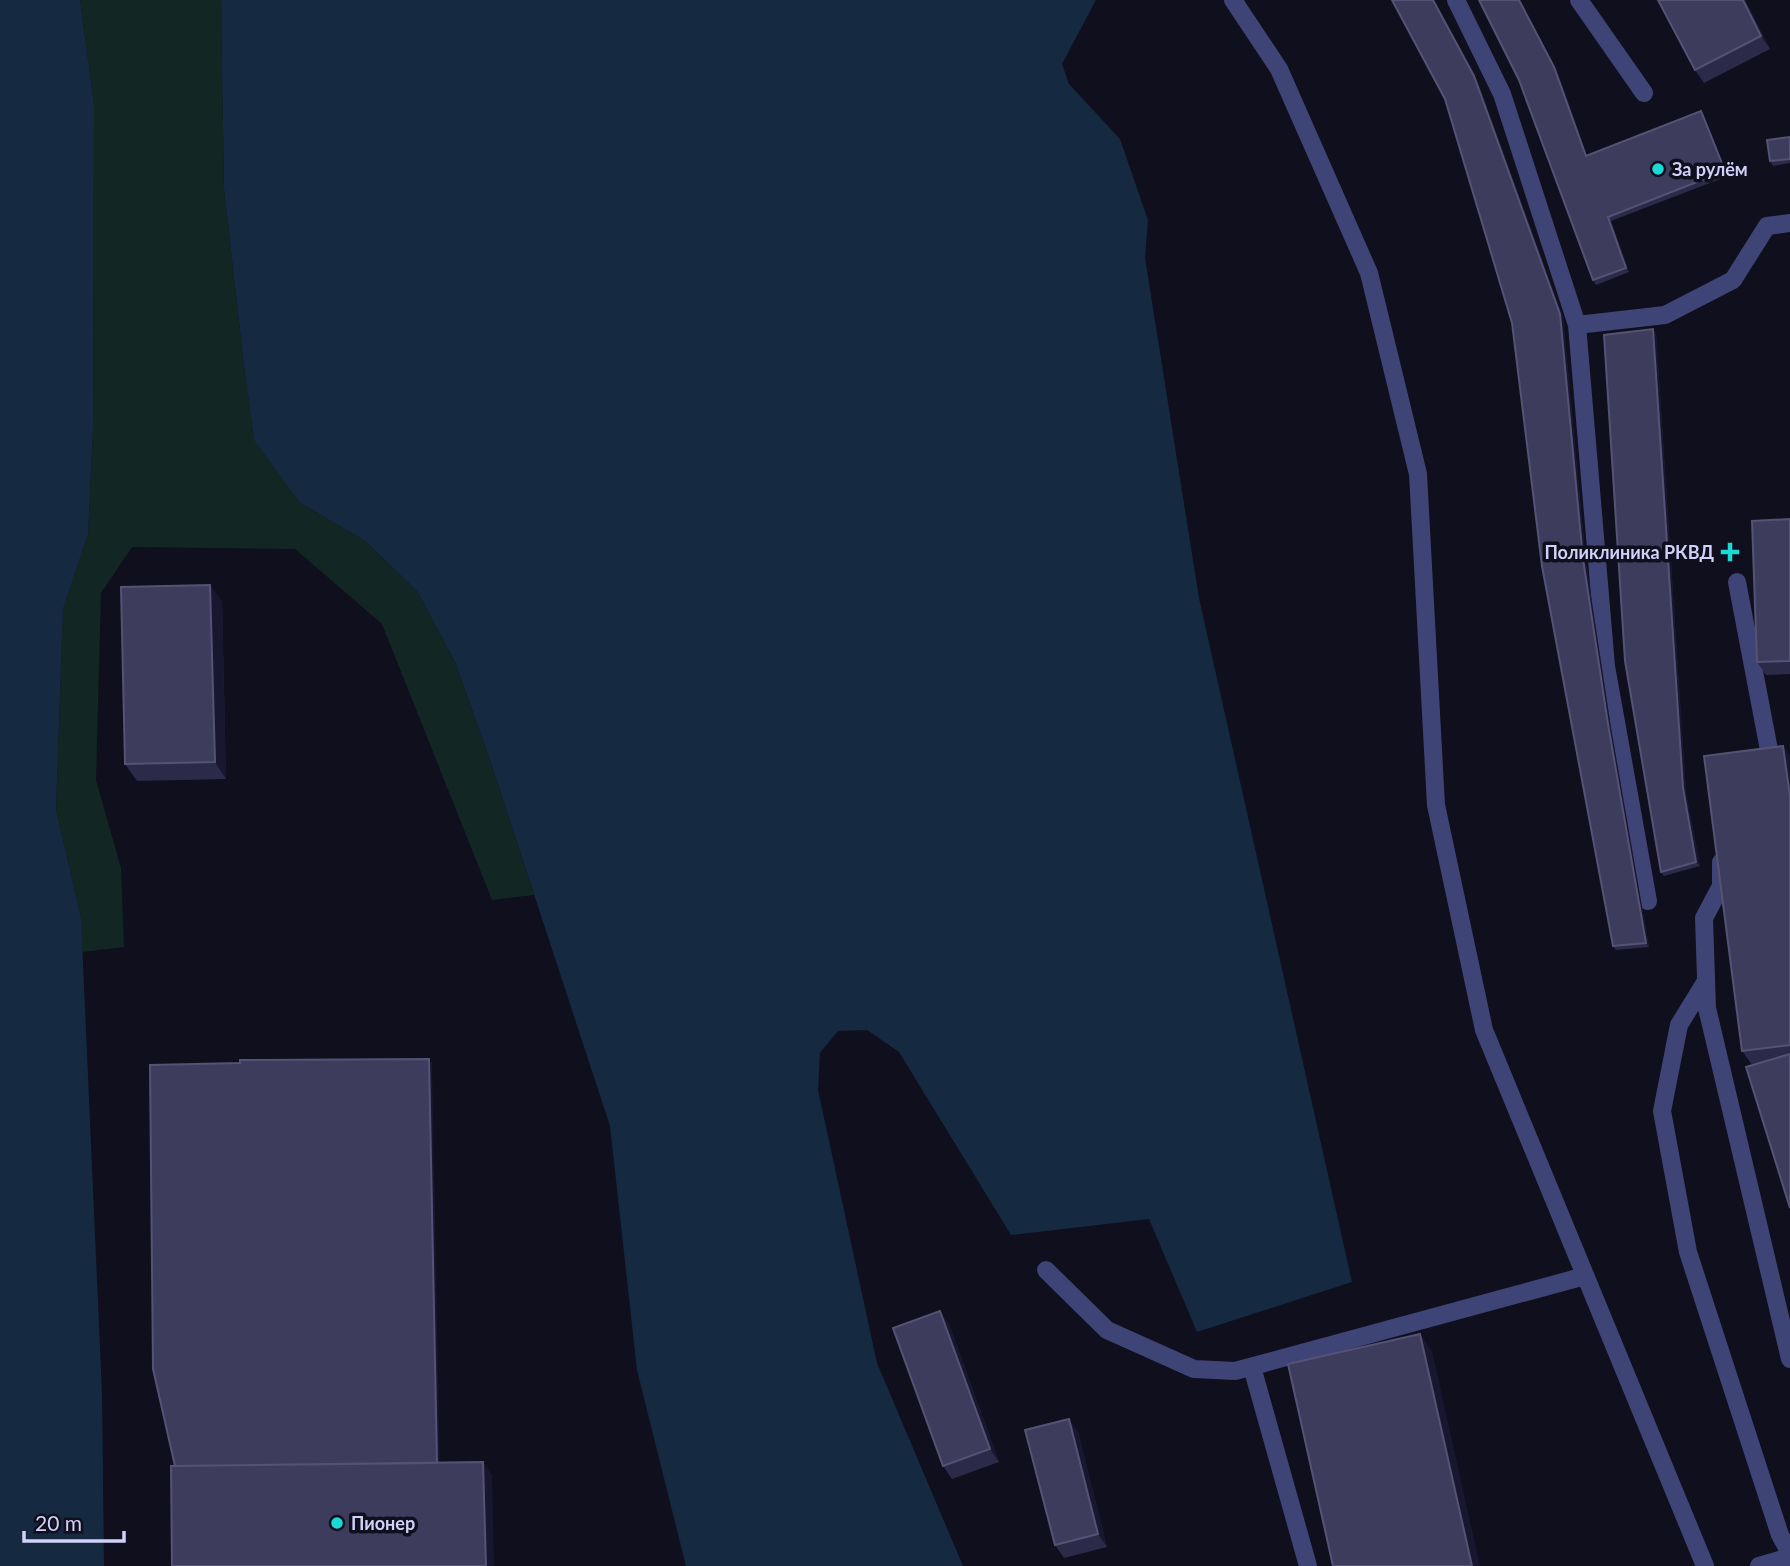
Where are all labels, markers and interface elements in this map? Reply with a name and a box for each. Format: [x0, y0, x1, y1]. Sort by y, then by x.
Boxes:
place label: За рулём [1672, 158, 1748, 180]
marker: За рулём [1650, 161, 1666, 177]
place label: Поликлиника РКВД [1544, 541, 1714, 563]
marker: Поликлиника РКВД [1720, 542, 1740, 562]
scale bar [24, 1500, 124, 1544]
text: 20 m [35, 1510, 82, 1535]
place label: Пионер [351, 1512, 415, 1534]
marker: Пионер [329, 1515, 345, 1531]

